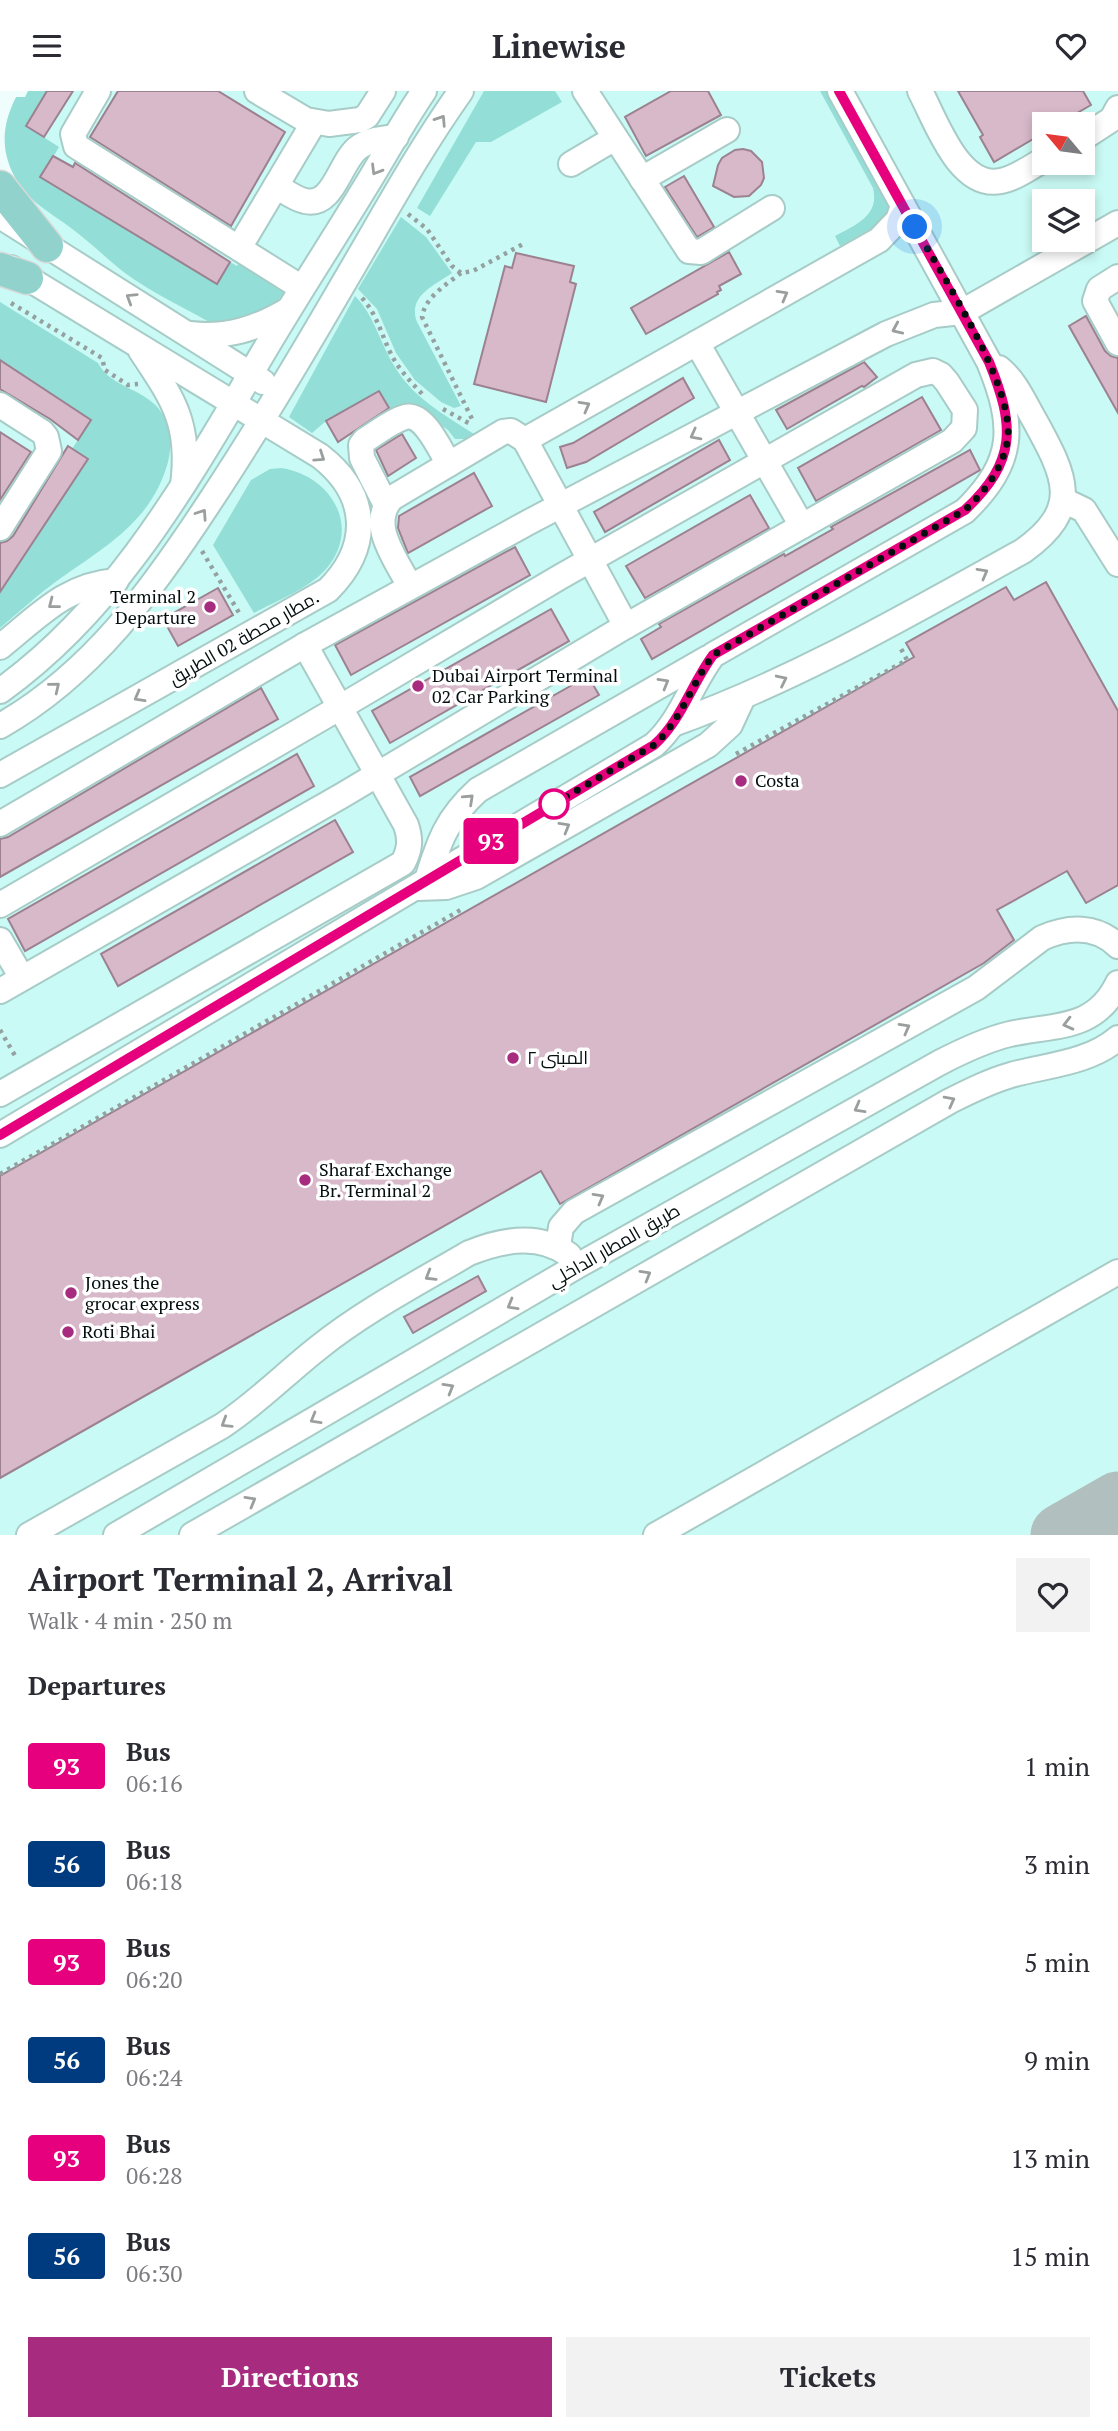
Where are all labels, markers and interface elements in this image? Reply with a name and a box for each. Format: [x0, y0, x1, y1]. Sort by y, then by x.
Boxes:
text: Linewise [492, 25, 626, 67]
icon: menu [28, 27, 66, 65]
icon: heart [1052, 27, 1090, 65]
north arrow [1032, 112, 1096, 175]
map controls [1032, 112, 1095, 252]
one-way arrow [433, 115, 446, 128]
one-way arrow [371, 163, 384, 176]
button: layers [1032, 189, 1095, 252]
your location [897, 209, 932, 244]
one-way arrow [775, 290, 788, 303]
one-way arrow [125, 293, 138, 306]
one-way arrow [891, 321, 904, 335]
one-way arrow [577, 401, 590, 414]
one-way arrow [690, 427, 702, 440]
one-way arrow [312, 449, 325, 461]
one-way arrow [193, 509, 206, 522]
one-way arrow [975, 568, 988, 581]
place label: Terminal 2 Departure [110, 584, 196, 629]
street label: مطار محطة 02 الطريق. [164, 584, 324, 691]
one-way arrow [49, 596, 61, 609]
marker: Terminal 2 Departure [202, 599, 218, 615]
place label: Dubai Airport Terminal 02 Car Parking [432, 663, 618, 708]
one-way arrow [775, 674, 787, 688]
marker: Dubai Airport Terminal 02 Car Parking [410, 678, 426, 694]
one-way arrow [657, 678, 670, 691]
one-way arrow [48, 682, 60, 695]
one-way arrow [133, 689, 146, 702]
place label: Costa [755, 768, 800, 792]
marker: Costa [733, 773, 749, 789]
unlabelled marker [539, 789, 569, 819]
one-way arrow [461, 795, 474, 807]
line badge: 93 [460, 818, 522, 864]
one-way arrow [557, 822, 570, 835]
text: 93 [477, 825, 505, 857]
one-way arrow [1062, 1016, 1074, 1030]
one-way arrow [898, 1023, 910, 1036]
place label: المبنى ٢ [527, 1045, 588, 1069]
marker: المبنى ٢ [505, 1050, 521, 1066]
one-way arrow [943, 1096, 955, 1110]
one-way arrow [853, 1100, 866, 1113]
place label: Sharaf Exchange Br. Terminal 2 [319, 1157, 452, 1202]
marker: Sharaf Exchange Br. Terminal 2 [297, 1172, 313, 1188]
one-way arrow [592, 1193, 605, 1206]
street label: طريق المطار الداخلي [543, 1198, 685, 1295]
one-way arrow [424, 1268, 437, 1281]
place label: Jones the grocar express [85, 1270, 200, 1315]
one-way arrow [639, 1270, 652, 1283]
marker: Jones the grocar express [63, 1285, 79, 1301]
one-way arrow [506, 1296, 519, 1309]
place label: Roti Bhai [82, 1319, 156, 1343]
marker: Roti Bhai [60, 1324, 76, 1340]
one-way arrow [441, 1383, 454, 1396]
one-way arrow [310, 1411, 322, 1424]
one-way arrow [220, 1415, 233, 1428]
one-way arrow [244, 1496, 257, 1509]
text: Airport Terminal 2, Arrival [28, 1557, 453, 1600]
button: heart [1016, 1558, 1090, 1632]
text: Walk · 4 min · 250 m [28, 1605, 232, 1636]
text: Departures [28, 1668, 166, 1702]
text: Bus [126, 1734, 171, 1768]
text: 1 min [1024, 1749, 1090, 1783]
text: 93 [53, 1750, 80, 1782]
text: 06:16 [126, 1768, 183, 1799]
text: Bus [126, 1832, 171, 1866]
text: 3 min [1024, 1847, 1090, 1881]
text: 56 [53, 1848, 80, 1880]
text: 06:18 [126, 1866, 183, 1897]
text: Bus [126, 1930, 171, 1964]
text: 5 min [1024, 1945, 1090, 1979]
text: 93 [53, 1946, 80, 1978]
text: 06:20 [126, 1964, 183, 1995]
text: Bus [126, 2028, 171, 2062]
text: 9 min [1024, 2043, 1090, 2077]
text: 56 [53, 2044, 80, 2076]
text: 06:24 [126, 2062, 183, 2093]
text: Bus [126, 2126, 171, 2160]
text: 13 min [1010, 2141, 1090, 2175]
text: 93 [53, 2142, 80, 2174]
text: 06:28 [126, 2160, 183, 2191]
text: Bus [126, 2224, 171, 2258]
text: 15 min [1010, 2239, 1090, 2273]
text: 56 [53, 2240, 80, 2272]
text: 06:30 [126, 2258, 183, 2289]
button: Directions [28, 2337, 552, 2417]
button: Tickets [566, 2337, 1090, 2417]

